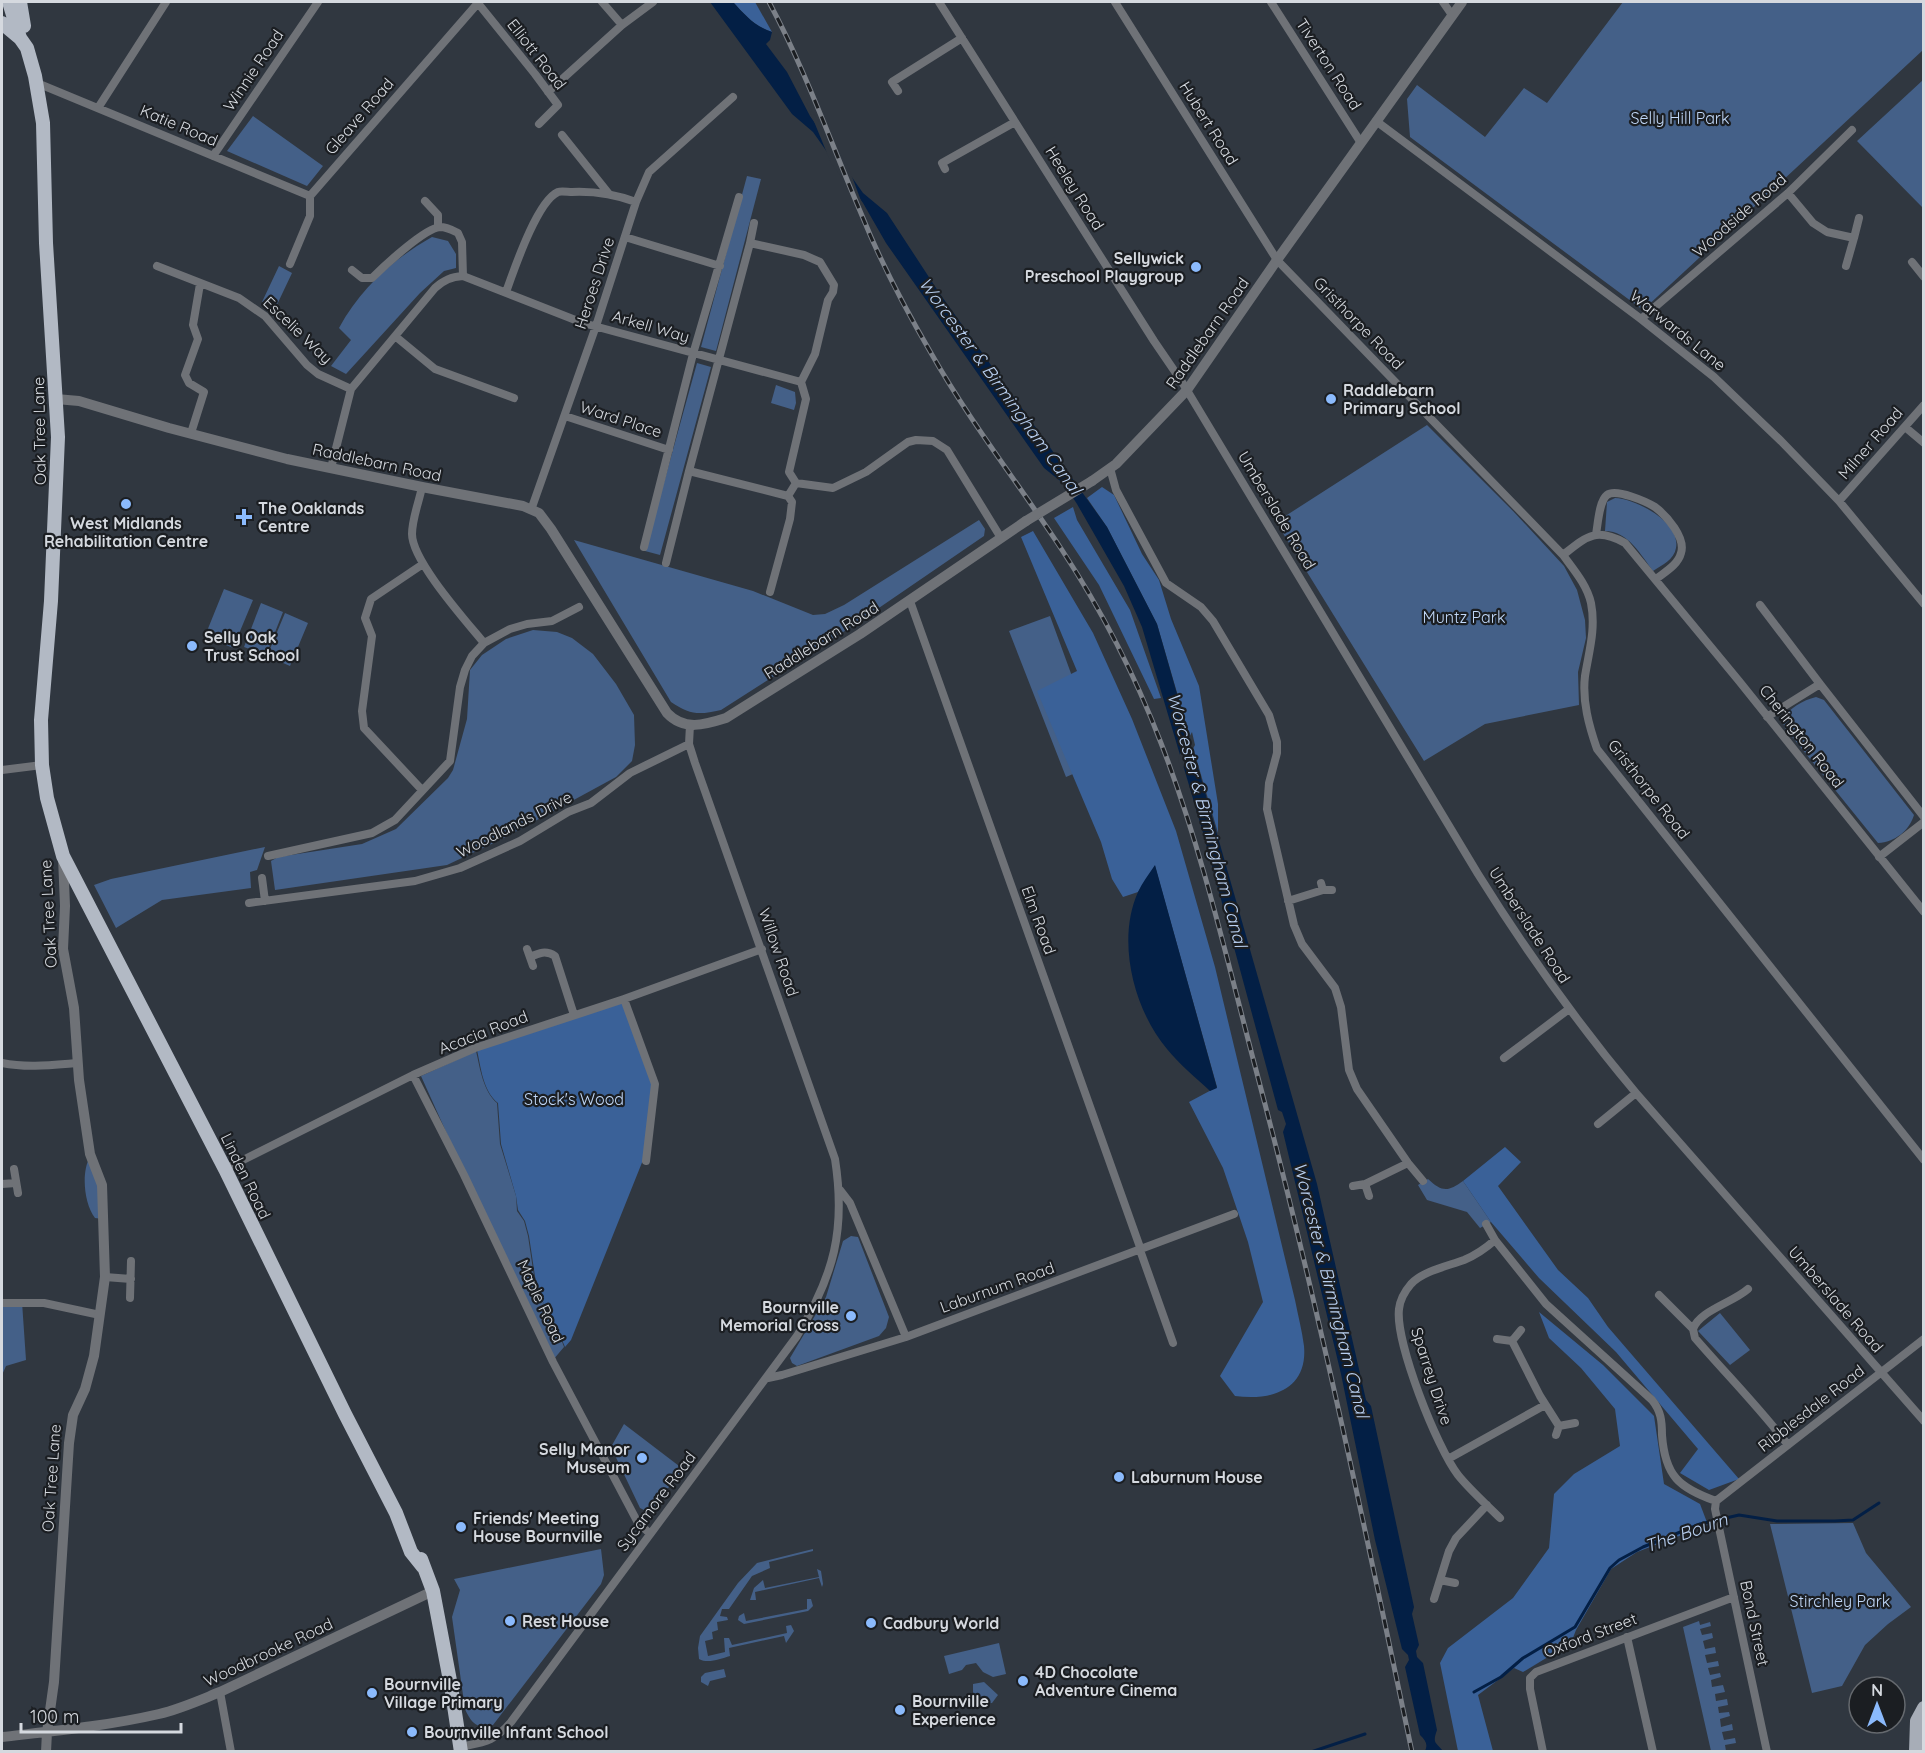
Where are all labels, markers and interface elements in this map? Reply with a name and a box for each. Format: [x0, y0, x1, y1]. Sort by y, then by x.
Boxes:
street label: Elliott Road [503, 15, 571, 93]
street label: Tiverton Road [1292, 15, 1366, 113]
street label: Winnie Road [218, 25, 288, 115]
street label: Gleave Road [320, 74, 398, 158]
street label: Hubert Road [1175, 77, 1243, 169]
street label: Katie Road [137, 100, 221, 150]
park label: Selly Hill Park [1630, 108, 1730, 128]
street label: Heeley Road [1041, 142, 1109, 234]
street label: Woodside Road [1688, 169, 1790, 261]
street label: Heroes Drive [570, 235, 618, 331]
place label: Sellywick Preschool Playgroup [1025, 248, 1184, 286]
marker: Sellywick Preschool Playgroup [1189, 260, 1203, 274]
street label: Gristhorpe Road [1310, 272, 1408, 374]
water label: Worcester & Birmingham Canal [914, 273, 1088, 500]
street label: Raddlebarn Road [1161, 273, 1253, 393]
street label: Warwards Lane [1626, 285, 1730, 375]
street label: Escelie Way [259, 292, 337, 368]
street label: Arkell Way [610, 305, 692, 347]
street label: Oak Tree Lane [28, 377, 50, 485]
place label: Raddlebarn Primary School [1343, 380, 1461, 418]
marker: Raddlebarn Primary School [1324, 392, 1338, 406]
street label: Ward Place [577, 396, 665, 442]
street label: Milner Road [1833, 403, 1907, 483]
street label: Raddlebarn Road [311, 439, 443, 485]
street label: Umberslade Road [1234, 447, 1320, 573]
marker: West Midlands Rehabilitation Centre [119, 497, 133, 511]
place label: The Oaklands Centre [258, 498, 364, 536]
marker: The Oaklands Centre [235, 508, 253, 526]
place label: West Midlands Rehabilitation Centre [44, 513, 208, 551]
street label: Raddlebarn Road [760, 597, 882, 683]
park label: Muntz Park [1423, 607, 1505, 627]
place label: Selly Oak Trust School [204, 627, 300, 665]
marker: Selly Oak Trust School [185, 639, 199, 653]
street label: Cherington Road [1755, 680, 1849, 792]
water label: Worcester & Birmingham Canal [1162, 690, 1253, 951]
street label: Gristhorpe Road [1604, 735, 1694, 843]
street label: Woodlands Drive [453, 786, 575, 862]
street label: Oak Tree Lane [35, 859, 61, 969]
street label: Umberslade Road [1485, 863, 1575, 987]
street label: Elm Road [1017, 883, 1061, 957]
street label: Willow Road [755, 905, 803, 999]
street label: Acacia Road [436, 1006, 530, 1058]
park label: Stock's Wood [524, 1089, 624, 1109]
street label: Linden Road [217, 1130, 275, 1222]
water label: Worcester & Birmingham Canal [1289, 1160, 1375, 1422]
street label: Umberslade Road [1784, 1242, 1888, 1356]
street label: Maple Road [513, 1256, 569, 1346]
street label: Laburnum Road [937, 1257, 1057, 1317]
place label: Bournville Memorial Cross [720, 1297, 839, 1335]
marker: Bournville Memorial Cross [844, 1309, 858, 1323]
street label: Sparrey Drive [1407, 1325, 1457, 1427]
street label: Ribblesdale Road [1754, 1360, 1868, 1456]
street label: Oak Tree Lane [37, 1423, 65, 1533]
place label: Selly Manor Museum [539, 1439, 630, 1477]
street label: Sycamore Road [612, 1447, 700, 1555]
marker: Selly Manor Museum [635, 1451, 649, 1465]
place label: Laburnum House [1131, 1467, 1263, 1487]
marker: Laburnum House [1112, 1470, 1126, 1484]
water label: The Bourn [1641, 1507, 1731, 1557]
place label: Friends' Meeting House Bournville [473, 1508, 602, 1546]
marker: Friends' Meeting House Bournville [454, 1520, 468, 1534]
street label: Bond Street [1736, 1578, 1774, 1668]
park label: Stirchley Park [1790, 1591, 1890, 1611]
street label: Oxford Street [1541, 1608, 1639, 1662]
place label: Rest House [522, 1611, 609, 1631]
street label: Woodbrooke Road [200, 1613, 336, 1691]
place label: Cadbury World [883, 1613, 999, 1633]
marker: Rest House [503, 1614, 517, 1628]
marker: Cadbury World [864, 1616, 878, 1630]
place label: 4D Chocolate Adventure Cinema [1035, 1662, 1177, 1700]
place label: Bournville Village Primary [384, 1674, 503, 1712]
marker: 4D Chocolate Adventure Cinema [1016, 1674, 1030, 1688]
north arrow [1847, 1675, 1907, 1735]
text: N [1871, 1680, 1883, 1700]
marker: Bournville Village Primary [365, 1686, 379, 1700]
place label: Bournville Experience [912, 1691, 996, 1729]
scale bar [21, 1696, 182, 1734]
marker: Bournville Experience [893, 1703, 907, 1717]
text: 100 m [30, 1705, 79, 1728]
place label: Bournville Infant School [424, 1722, 608, 1742]
marker: Bournville Infant School [405, 1725, 419, 1739]

